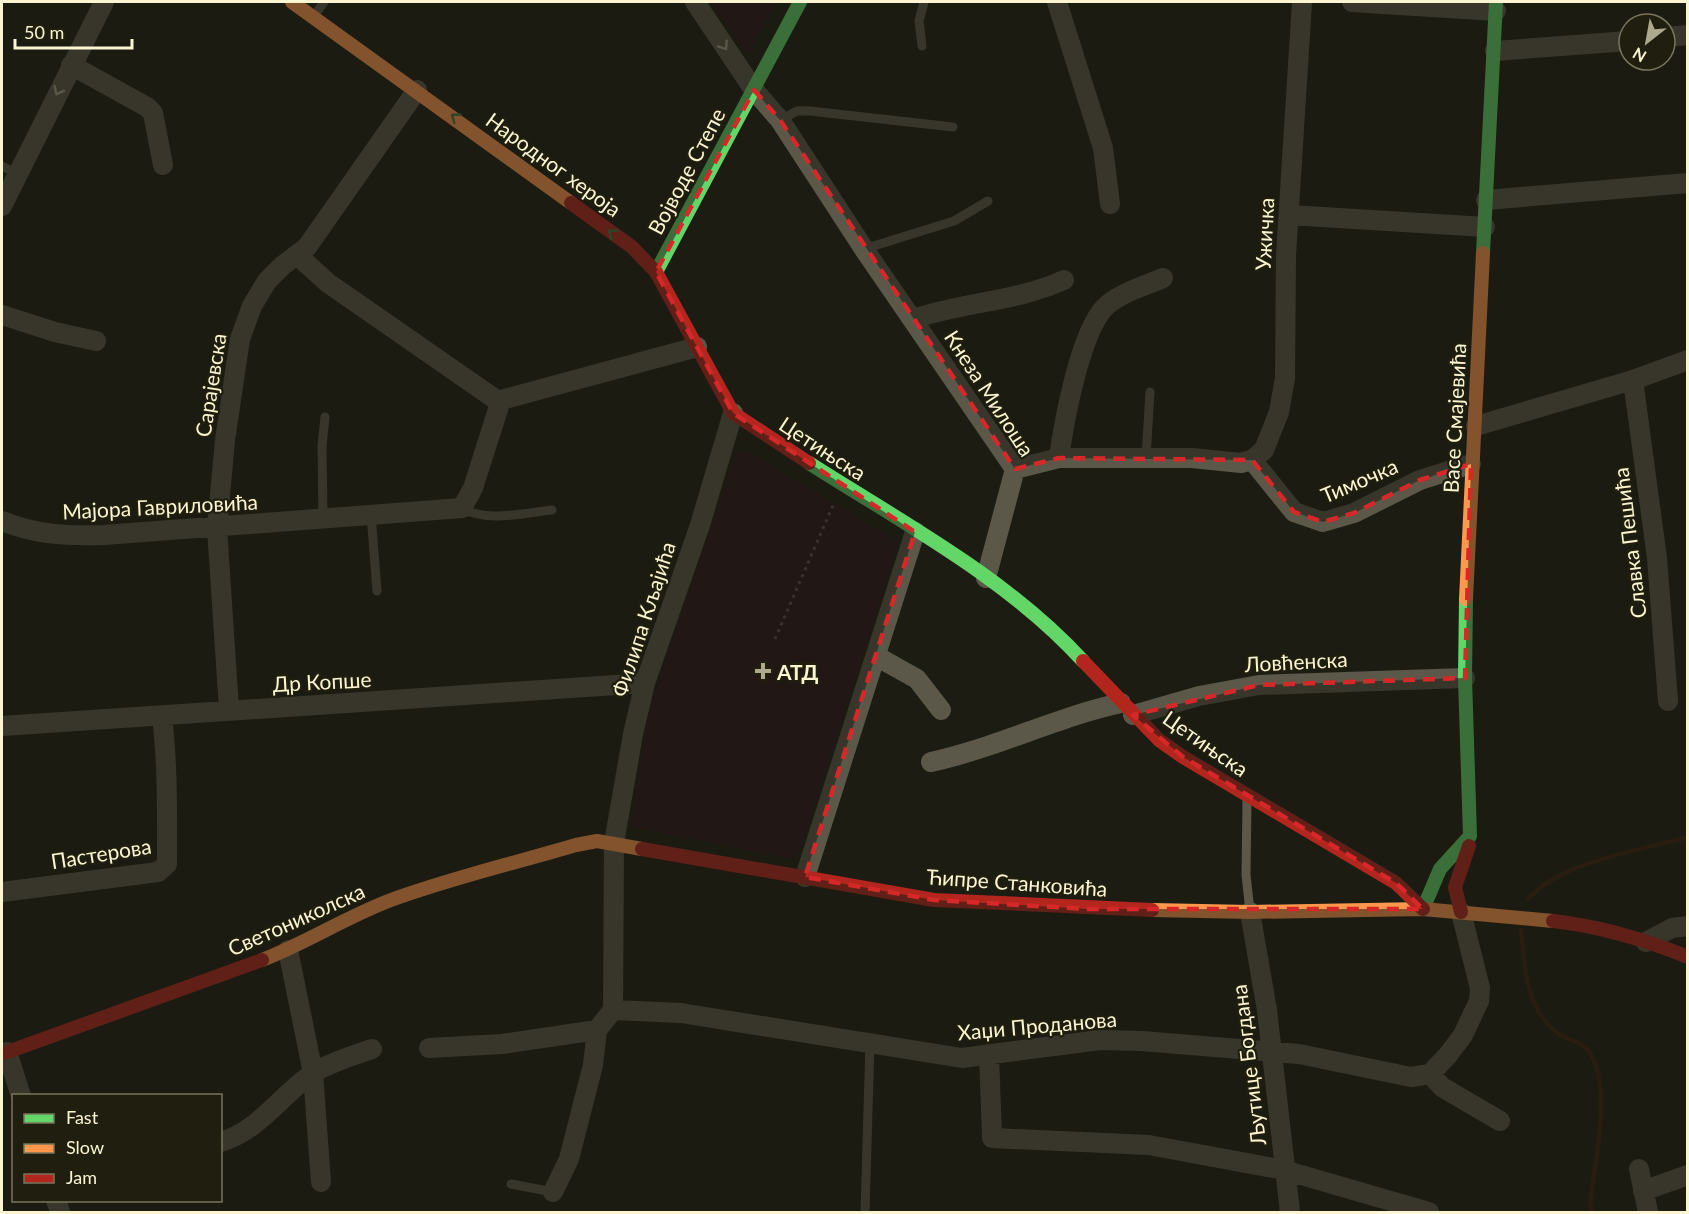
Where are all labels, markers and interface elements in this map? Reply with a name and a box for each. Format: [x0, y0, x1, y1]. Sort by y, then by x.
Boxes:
scale bar [15, 12, 132, 50]
north arrow [1617, 12, 1677, 72]
text: 50 m [24, 21, 64, 43]
one-way arrow [717, 39, 728, 50]
text: N [1629, 44, 1649, 67]
one-way arrow [54, 85, 65, 95]
street label: Војводе Степе [642, 104, 730, 238]
street label: Народног хероја [482, 107, 626, 221]
one-way arrow [451, 114, 462, 125]
street label: Ужичка [1250, 197, 1278, 271]
one-way arrow [608, 229, 619, 240]
street label: Кнеза Милоша [940, 325, 1040, 461]
street label: Сарајевска [189, 331, 231, 439]
street label: Васе Смајевића [1438, 342, 1470, 494]
street label: Цетињска [775, 411, 871, 485]
street label: Тимочка [1317, 453, 1401, 507]
street label: Славка Пешића [1607, 466, 1651, 620]
street label: Мајора Гавриловића [62, 488, 258, 524]
street label: Филипа Кљајића [606, 538, 680, 700]
street label: Ловћенска [1243, 646, 1348, 676]
place label: АТД [776, 659, 818, 684]
marker: АТД [754, 662, 772, 680]
street label: Др Копше [272, 666, 372, 696]
street label: Цетињска [1159, 705, 1253, 781]
street label: Пастерова [49, 833, 153, 873]
street label: Ћипре Станковића [926, 863, 1108, 901]
street label: Светониколска [224, 878, 368, 960]
street label: Љутице Богдана [1226, 983, 1270, 1148]
street label: Хаџи Проданова [956, 1006, 1118, 1044]
legend [12, 1094, 222, 1202]
text: Fast [66, 1106, 99, 1128]
text: Slow [66, 1136, 104, 1158]
text: Jam [66, 1166, 97, 1188]

